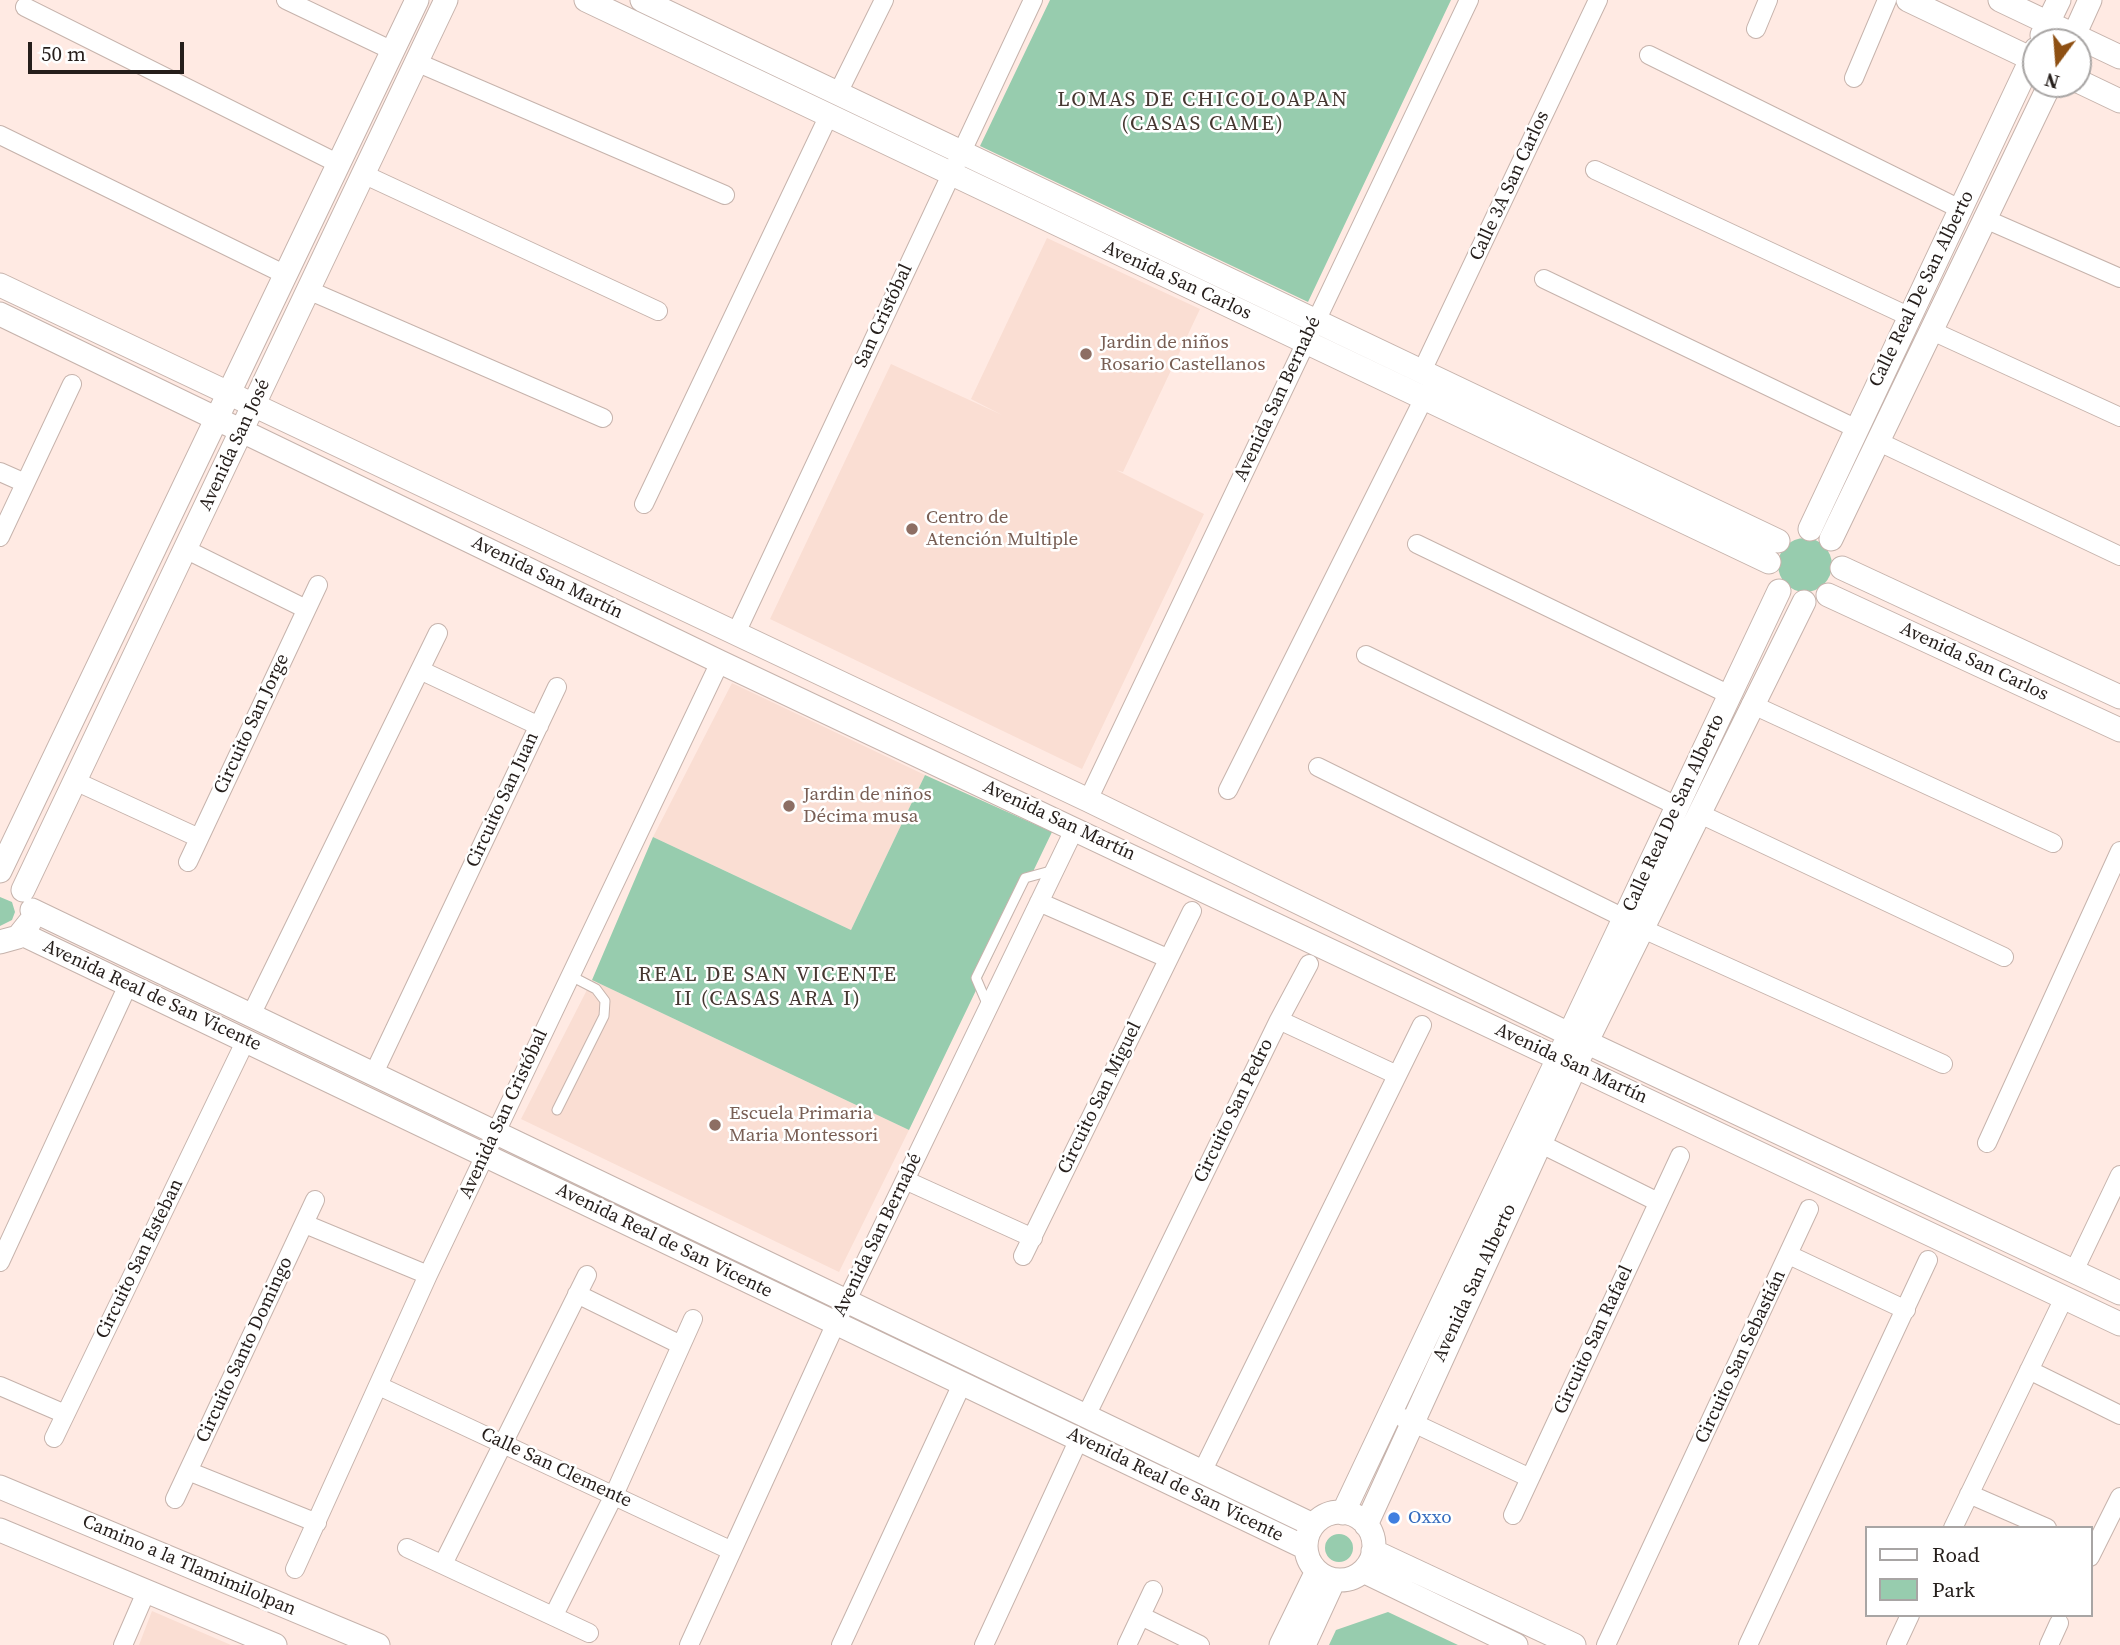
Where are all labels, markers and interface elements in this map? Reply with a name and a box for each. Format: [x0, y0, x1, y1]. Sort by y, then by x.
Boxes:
scale bar [32, 28, 187, 72]
north arrow [2022, 28, 2092, 98]
text: 50 m [41, 39, 86, 68]
text: N [2042, 67, 2062, 96]
district label: LOMAS DE CHICOLOAPAN (CASAS CAME) [1060, 88, 1346, 138]
street label: Calle 3A San Carlos [1465, 107, 1555, 265]
street label: Calle Real De San Alberto [1865, 187, 1979, 391]
street label: Avenida San Carlos [1099, 237, 1255, 325]
street label: San Cristóbal [850, 260, 918, 372]
street label: Avenida San Bernabé [1230, 313, 1326, 485]
place label: Jardin de niños Rosario Castellanos [1100, 332, 1265, 376]
marker: Jardin de niños Rosario Castellanos [1078, 346, 1094, 362]
street label: Avenida San José [195, 376, 275, 514]
place label: Centro de Atención Multiple [926, 507, 1078, 551]
marker: Centro de Atención Multiple [904, 521, 920, 537]
street label: Avenida San Martín [468, 531, 626, 625]
street label: Avenida San Carlos [1896, 618, 2052, 706]
street label: Circuito San Jorge [210, 650, 294, 798]
street label: Calle Real De San Alberto [1618, 711, 1730, 915]
street label: Circuito San Juan [462, 729, 544, 871]
street label: Avenida San Martín [979, 776, 1139, 866]
place label: Jardin de niños Décima musa [803, 784, 932, 828]
marker: Jardin de niños Décima musa [781, 798, 797, 814]
street label: Avenida Real de San Vicente [39, 935, 265, 1057]
district label: REAL DE SAN VICENTE II (CASAS ARA I) [640, 963, 896, 1013]
street label: Circuito San Miguel [1053, 1018, 1147, 1178]
street label: Avenida San Martín [1491, 1019, 1651, 1109]
street label: Avenida San Cristóbal [455, 1026, 553, 1202]
street label: Circuito San Pedro [1189, 1035, 1279, 1187]
place label: Escuela Primaria Maria Montessori [729, 1103, 878, 1147]
marker: Escuela Primaria Maria Montessori [707, 1117, 723, 1133]
street label: Avenida San Bernabé [829, 1150, 927, 1320]
street label: Circuito San Esteban [91, 1175, 189, 1343]
street label: Avenida Real de San Vicente [552, 1179, 776, 1303]
street label: Avenida San Alberto [1428, 1201, 1522, 1365]
street label: Circuito Santo Domingo [192, 1253, 298, 1447]
street label: Circuito San Rafael [1550, 1262, 1638, 1418]
street label: Circuito San Sebastián [1691, 1267, 1791, 1447]
street label: Calle San Clemente [477, 1423, 635, 1513]
street label: Avenida Real de San Vicente [1063, 1423, 1287, 1547]
place label: Oxxo [1408, 1507, 1452, 1529]
marker: Oxxo [1386, 1510, 1402, 1526]
street label: Camino a la Tlamimilolpan [79, 1511, 299, 1621]
legend [1864, 1526, 2092, 1617]
text: Road [1932, 1540, 1980, 1569]
text: Park [1932, 1575, 1975, 1604]

